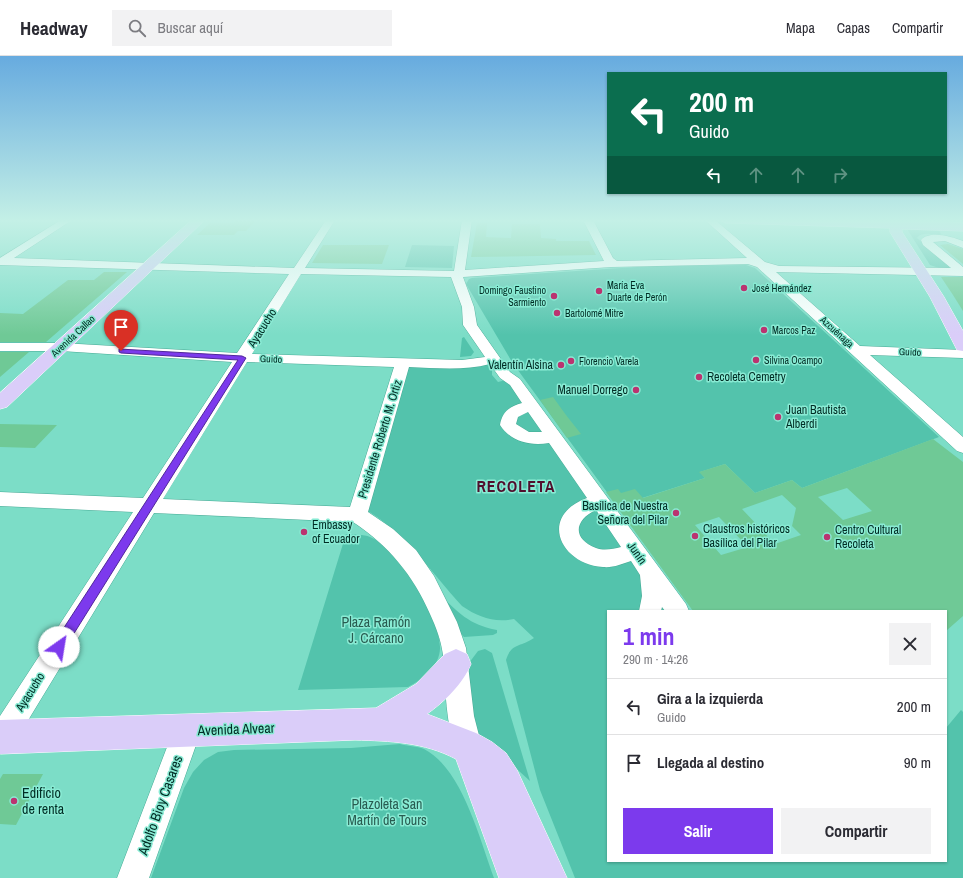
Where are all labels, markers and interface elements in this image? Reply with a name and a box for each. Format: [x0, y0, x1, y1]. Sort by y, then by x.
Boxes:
search box [112, 10, 392, 46]
text: Headway [20, 15, 88, 41]
icon: search [126, 17, 148, 39]
text: Buscar aquí [158, 17, 223, 38]
text: Mapa [786, 19, 815, 37]
text: Capas [837, 19, 870, 37]
text: Compartir [892, 19, 943, 37]
text: 200 m [689, 83, 754, 121]
icon: left [623, 88, 675, 140]
text: Guido [689, 119, 729, 144]
icon: left [703, 164, 725, 186]
icon: ahead [745, 164, 767, 186]
icon: ahead [787, 164, 809, 186]
icon: right [829, 164, 851, 186]
place label: María Eva Duarte de Perón [607, 279, 667, 304]
place label: José Hernández [752, 282, 812, 295]
marker: José Hernández [739, 283, 749, 293]
place label: Domingo Faustino Sarmiento [479, 284, 546, 309]
marker: María Eva Duarte de Perón [594, 286, 604, 296]
marker: Domingo Faustino Sarmiento [549, 291, 559, 301]
street label: Ayacucho [243, 306, 280, 351]
place label: Bartolomé Mitre [565, 307, 624, 320]
marker: Bartolomé Mitre [552, 308, 562, 318]
pin [104, 310, 138, 351]
street label: Avenida Callao [48, 312, 98, 360]
street label: Azcuénaga [817, 313, 857, 351]
icon: arrive [110, 316, 132, 338]
place label: Marcos Paz [772, 324, 815, 337]
marker: Marcos Paz [759, 325, 769, 335]
street label: Guido [899, 345, 922, 359]
street label: Guido [260, 352, 283, 366]
place label: Silvina Ocampo [764, 354, 823, 367]
place label: Florencio Varela [579, 355, 639, 368]
marker: Silvina Ocampo [751, 355, 761, 365]
marker: Florencio Varela [566, 356, 576, 366]
place label: Valentín Alsina [488, 357, 554, 373]
marker: Valentín Alsina [556, 360, 566, 370]
place label: Recoleta Cemetry [707, 369, 786, 385]
marker: Recoleta Cemetry [694, 372, 704, 382]
street label: Presidente Roberto M. Ortiz [354, 378, 406, 500]
place label: Manuel Dorrego [557, 382, 628, 398]
marker: Manuel Dorrego [631, 385, 641, 395]
place label: Juan Bautista Alberdi [785, 402, 847, 432]
marker: Juan Bautista Alberdi [773, 412, 783, 422]
district label: RECOLETA [476, 475, 556, 497]
place label: Basílica de Nuestra Señora del Pilar [582, 498, 669, 528]
marker: Basílica de Nuestra Señora del Pilar [671, 508, 681, 518]
place label: Embassy of Ecuador [312, 517, 360, 547]
place label: Claustros históricos Basílica del Pilar [703, 521, 790, 551]
place label: Centro Cultural Recoleta [835, 522, 901, 552]
marker: Embassy of Ecuador [299, 527, 309, 537]
marker: Claustros históricos Basílica del Pilar [690, 531, 700, 541]
marker: Centro Cultural Recoleta [822, 532, 832, 542]
street label: Junín [624, 539, 650, 567]
park label: Plaza Ramón J. Cárcano [342, 613, 410, 647]
text: 1 min [623, 620, 674, 652]
button: close [889, 623, 931, 665]
position arrow [38, 626, 80, 668]
text: 290 m · 14:26 [623, 651, 688, 668]
street label: Ayacucho [11, 670, 48, 715]
text: Gira a la izquierda [657, 688, 763, 709]
icon: left [623, 696, 645, 718]
text: 200 m [897, 696, 931, 717]
text: Guido [657, 709, 686, 726]
street label: Avenida Alvear [196, 719, 275, 739]
icon: arrive [623, 752, 645, 774]
text: Llegada al destino [657, 752, 764, 773]
text: 90 m [904, 752, 931, 773]
street label: Adolfo Bioy Casares [133, 753, 186, 858]
place label: Edificio de renta [22, 784, 65, 818]
park label: Plazoleta San Martín de Tours [347, 795, 427, 829]
marker: Edificio de renta [9, 796, 19, 806]
button: Salir [623, 808, 773, 854]
button: Compartir [781, 808, 931, 854]

